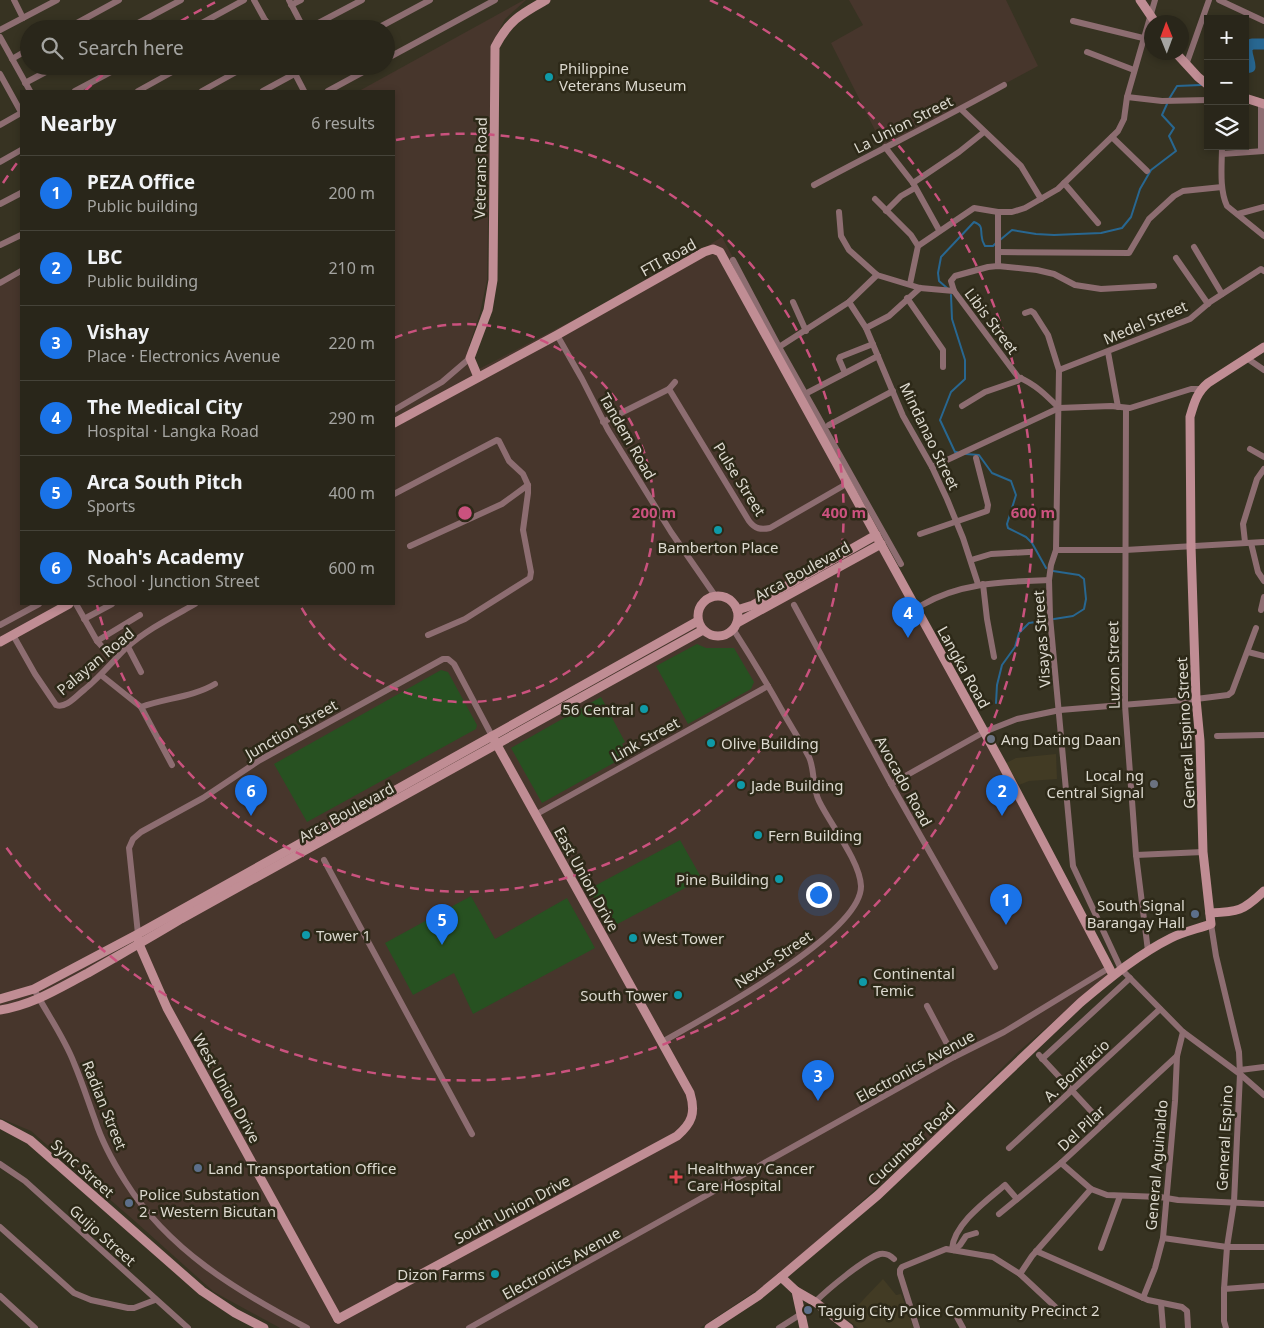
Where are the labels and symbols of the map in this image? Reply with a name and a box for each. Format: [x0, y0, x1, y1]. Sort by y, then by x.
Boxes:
north arrow [1144, 15, 1189, 60]
place label: Philippine Veterans Museum [559, 58, 687, 95]
marker: Philippine Veterans Museum [543, 71, 555, 83]
street label: La Union Street [850, 90, 956, 158]
street label: Veterans Road [469, 117, 491, 219]
street label: FTI Road [636, 233, 700, 281]
street label: Libis Street [961, 284, 1024, 359]
street label: Medel Street [1100, 295, 1191, 349]
street label: Mindanao Street [895, 379, 965, 493]
street label: Tandem Road [595, 389, 661, 483]
street label: Pulse Street [709, 438, 771, 520]
text: 200 m [632, 502, 676, 522]
text: 400 m [822, 502, 866, 522]
text: 600 m [1011, 502, 1055, 522]
centre of rings [456, 504, 474, 522]
marker: Bamberton Place [712, 524, 724, 536]
street label: Arca Boulevard [751, 536, 853, 606]
place label: Bamberton Place [658, 537, 778, 557]
street label: Visayas Street [1028, 589, 1054, 688]
pin: 4 [892, 597, 924, 638]
street label: Luzon Street [1102, 620, 1124, 709]
street label: Langka Road [933, 622, 995, 712]
street label: Palayan Road [52, 623, 138, 699]
street label: General Espino Street [1171, 656, 1199, 809]
street label: Junction Street [240, 694, 341, 764]
place label: 56 Central [562, 699, 634, 719]
marker: 56 Central [638, 703, 650, 715]
street label: Link Street [607, 712, 683, 766]
place label: Ang Dating Daan [1001, 729, 1121, 749]
street label: Avocado Road [871, 732, 937, 830]
place label: Olive Building [721, 733, 819, 753]
marker: Ang Dating Daan [985, 733, 997, 745]
marker: Olive Building [705, 737, 717, 749]
place label: Local ng Central Signal [1046, 765, 1144, 802]
pin: 6 [235, 775, 267, 816]
place label: Jade Building [749, 775, 843, 795]
pin: 2 [986, 775, 1018, 816]
street label: Arca Boulevard [295, 777, 397, 847]
marker: Local ng Central Signal [1148, 778, 1160, 790]
marker: Jade Building [735, 779, 747, 791]
street label: East Union Drive [550, 823, 624, 935]
place label: Fern Building [768, 825, 862, 845]
marker: Fern Building [752, 829, 764, 841]
place label: Pine Building [676, 869, 769, 889]
marker: Pine Building [773, 873, 785, 885]
your location [806, 882, 832, 908]
pin: 1 [990, 884, 1022, 925]
place label: South Signal Barangay Hall [1087, 895, 1185, 932]
pin: 5 [426, 904, 458, 945]
marker: South Signal Barangay Hall [1189, 908, 1201, 920]
place label: Tower 1 [316, 925, 371, 945]
street label: Nexus Street [730, 925, 816, 992]
place label: West Tower [643, 928, 724, 948]
marker: Tower 1 [300, 929, 312, 941]
marker: West Tower [627, 932, 639, 944]
place label: Continental Temic [873, 963, 955, 1000]
marker: Continental Temic [857, 976, 869, 988]
place label: South Tower [580, 985, 668, 1005]
marker: South Tower [672, 989, 684, 1001]
street label: Electronics Avenue [852, 1025, 978, 1107]
street label: West Union Drive [189, 1030, 265, 1146]
street label: A. Bonifacio [1039, 1034, 1113, 1106]
street label: Radian Street [78, 1058, 132, 1153]
pin: 3 [802, 1060, 834, 1101]
street label: General Espino [1211, 1084, 1237, 1192]
street label: Cucumber Road [863, 1098, 959, 1190]
street label: General Aguinaldo [1140, 1099, 1172, 1231]
street label: Del Pilar [1053, 1101, 1109, 1155]
street label: Sync Street [47, 1134, 119, 1202]
place label: Land Transportation Office [208, 1158, 396, 1178]
place label: Healthway Cancer Care Hospital [687, 1158, 814, 1195]
marker: Land Transportation Office [192, 1162, 204, 1174]
street label: South Union Drive [451, 1170, 573, 1248]
marker: Healthway Cancer Care Hospital [669, 1170, 683, 1184]
place label: Police Substation 2 - Western Bicutan [139, 1184, 276, 1221]
marker: Police Substation 2 - Western Bicutan [123, 1197, 135, 1209]
street label: Guijo Street [66, 1200, 141, 1271]
street label: Electronics Avenue [498, 1222, 624, 1304]
place label: Dizon Farms [397, 1264, 485, 1284]
marker: Dizon Farms [489, 1268, 501, 1280]
place label: Taguig City Police Community Precinct 2 [818, 1300, 1100, 1320]
marker: Taguig City Police Community Precinct 2 [802, 1304, 814, 1316]

